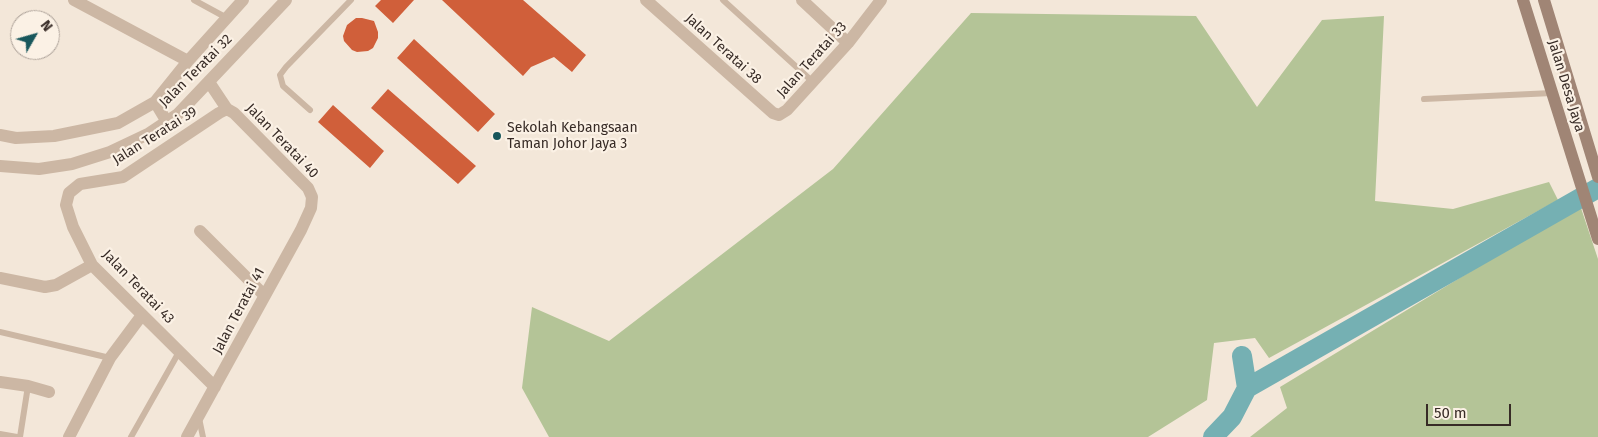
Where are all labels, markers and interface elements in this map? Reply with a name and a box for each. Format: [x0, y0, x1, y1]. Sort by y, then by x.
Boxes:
north arrow [10, 10, 60, 60]
street label: Jalan Teratai 38 [681, 10, 765, 88]
text: N [37, 17, 56, 35]
street label: Jalan Teratai 33 [774, 19, 850, 101]
street label: Jalan Teratai 32 [156, 31, 236, 111]
street label: Jalan Desa Jaya [1544, 38, 1588, 134]
street label: Jalan Teratai 40 [242, 100, 322, 182]
street label: Jalan Teratai 39 [110, 103, 200, 169]
place label: Sekolah Kebangsaan Taman Johor Jaya 3 [507, 120, 638, 152]
marker: Sekolah Kebangsaan Taman Johor Jaya 3 [491, 130, 503, 142]
street label: Jalan Teratai 43 [98, 247, 178, 327]
street label: Jalan Teratai 41 [209, 265, 269, 357]
scale bar [1428, 394, 1513, 426]
text: 50 m [1434, 404, 1467, 422]

